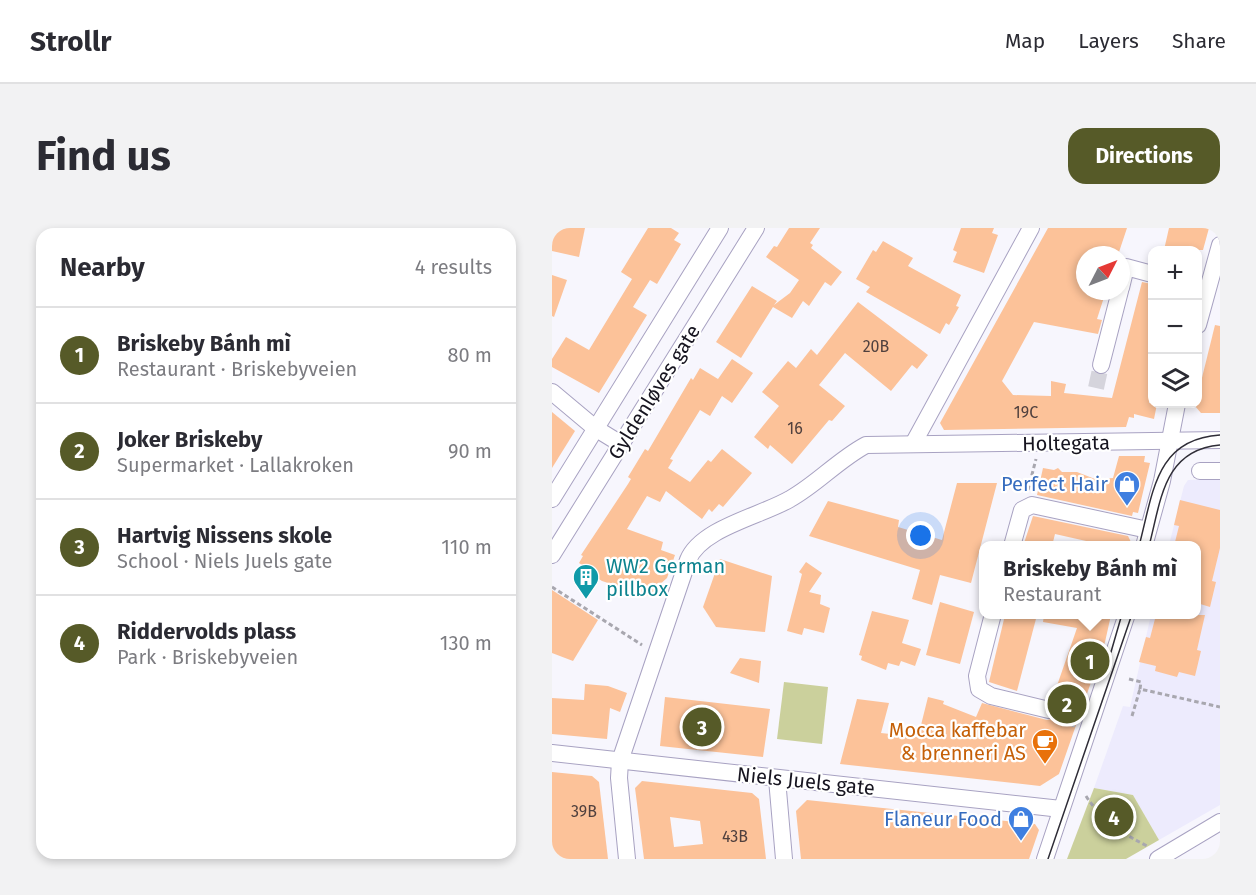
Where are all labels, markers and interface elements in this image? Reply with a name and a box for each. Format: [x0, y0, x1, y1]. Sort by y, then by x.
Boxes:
text: Strollr [30, 25, 111, 58]
text: Map [1005, 28, 1045, 54]
text: Layers [1078, 28, 1139, 54]
text: Share [1172, 28, 1226, 54]
button: Directions [1068, 128, 1220, 184]
text: Find us [36, 131, 171, 181]
north arrow [1076, 246, 1130, 300]
map controls [1148, 246, 1202, 408]
button: + [1148, 246, 1202, 300]
text: Nearby [60, 252, 145, 283]
text: 4 results [415, 255, 492, 279]
button: − [1148, 300, 1202, 354]
street label: Gyldenløves gate [603, 320, 705, 464]
text: Briskeby Bánh mì [117, 330, 291, 357]
house number: 20B [863, 337, 890, 356]
text: 1 [75, 343, 84, 367]
text: 80 m [447, 343, 492, 367]
button: layers [1148, 354, 1202, 408]
text: Restaurant · Briskebyveien [117, 357, 357, 381]
house number: 19C [1014, 403, 1038, 422]
house number: 16 [787, 419, 803, 438]
text: Joker Briskeby [117, 426, 262, 453]
street label: Holtegata [1022, 430, 1110, 456]
text: 2 [74, 439, 85, 463]
text: 90 m [448, 439, 492, 463]
text: Supermarket · Lallakroken [117, 453, 354, 477]
shop icon: Perfect Hair [1112, 469, 1142, 507]
place label: Perfect Hair [1001, 472, 1108, 496]
your location [906, 521, 935, 550]
text: Hartvig Nissens skole [117, 522, 332, 549]
text: 3 [74, 535, 85, 559]
text: 110 m [441, 535, 492, 559]
popup [979, 541, 1201, 619]
text: School · Niels Juels gate [117, 549, 332, 573]
place label: WW2 German pillbox [606, 554, 725, 601]
text: Briskeby Bánh mì [1003, 555, 1177, 582]
building icon: WW2 German pillbox [571, 562, 601, 600]
text: Restaurant [1003, 582, 1102, 606]
text: Riddervolds plass [117, 618, 296, 645]
text: 4 [74, 631, 85, 655]
text: 130 m [440, 631, 492, 655]
pin: 1 [1070, 638, 1110, 684]
text: Park · Briskebyveien [117, 645, 298, 669]
pin: 2 [1048, 682, 1086, 726]
pin: 3 [682, 704, 722, 750]
place label: Mocca kaffebar & brenneri AS [889, 718, 1026, 765]
cafe icon: Mocca kaffebar & brenneri AS [1030, 727, 1060, 765]
street label: Niels Juels gate [736, 762, 876, 800]
pin: 4 [1094, 794, 1134, 840]
house number: 39B [571, 802, 597, 821]
shop icon: Flaneur Food [1006, 804, 1036, 842]
place label: Flaneur Food [884, 807, 1002, 831]
house number: 43B [722, 827, 748, 846]

